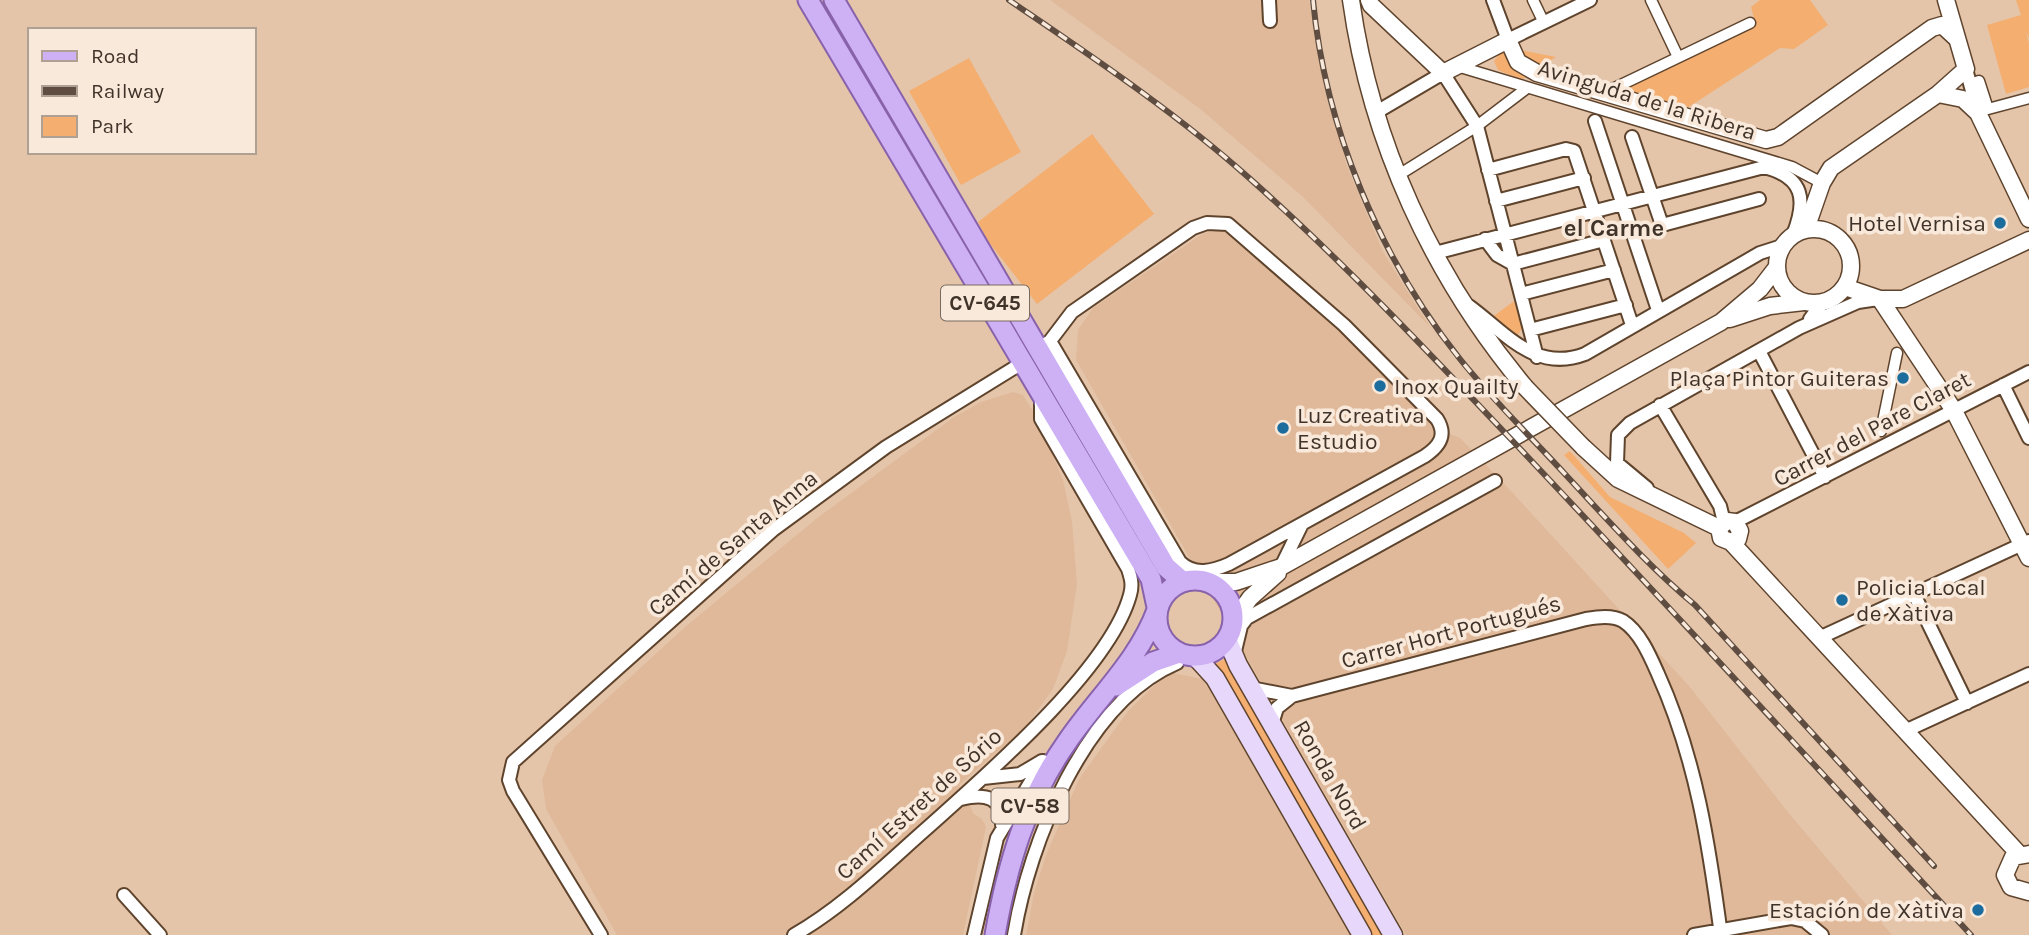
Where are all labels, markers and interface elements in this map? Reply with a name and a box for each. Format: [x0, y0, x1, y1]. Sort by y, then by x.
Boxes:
legend [28, 28, 256, 154]
text: Road [91, 44, 139, 68]
street label: Avinguda de la Ribera [1535, 54, 1759, 146]
text: Railway [91, 79, 164, 103]
text: Park [91, 114, 134, 138]
place label: Hotel Vernisa [1848, 210, 1986, 237]
district label: el Carme [1564, 214, 1664, 242]
marker: Hotel Vernisa [1992, 215, 2008, 231]
road number: CV-645 [941, 286, 1029, 320]
place label: Plaça Pintor Guiteras [1670, 365, 1889, 392]
street label: Carrer del Pare Claret [1769, 365, 1975, 492]
marker: Plaça Pintor Guiteras [1895, 370, 1911, 386]
place label: Inox Quailty [1394, 373, 1519, 400]
marker: Inox Quailty [1372, 378, 1388, 394]
place label: Luz Creativa Estudio [1297, 402, 1425, 455]
marker: Luz Creativa Estudio [1275, 420, 1291, 436]
street label: Camí de Santa Anna [643, 464, 823, 622]
place label: Policia Local de Xàtiva [1856, 574, 1986, 627]
street label: Carrer Hort Portugués [1338, 590, 1564, 674]
marker: Policia Local de Xàtiva [1834, 592, 1850, 608]
street label: Ronda Nord [1288, 715, 1372, 835]
street label: Camí Estret de Sório [831, 723, 1007, 885]
road number: CV-58 [992, 788, 1068, 824]
place label: Estación de Xàtiva [1769, 897, 1964, 924]
marker: Estación de Xàtiva [1970, 902, 1986, 918]

